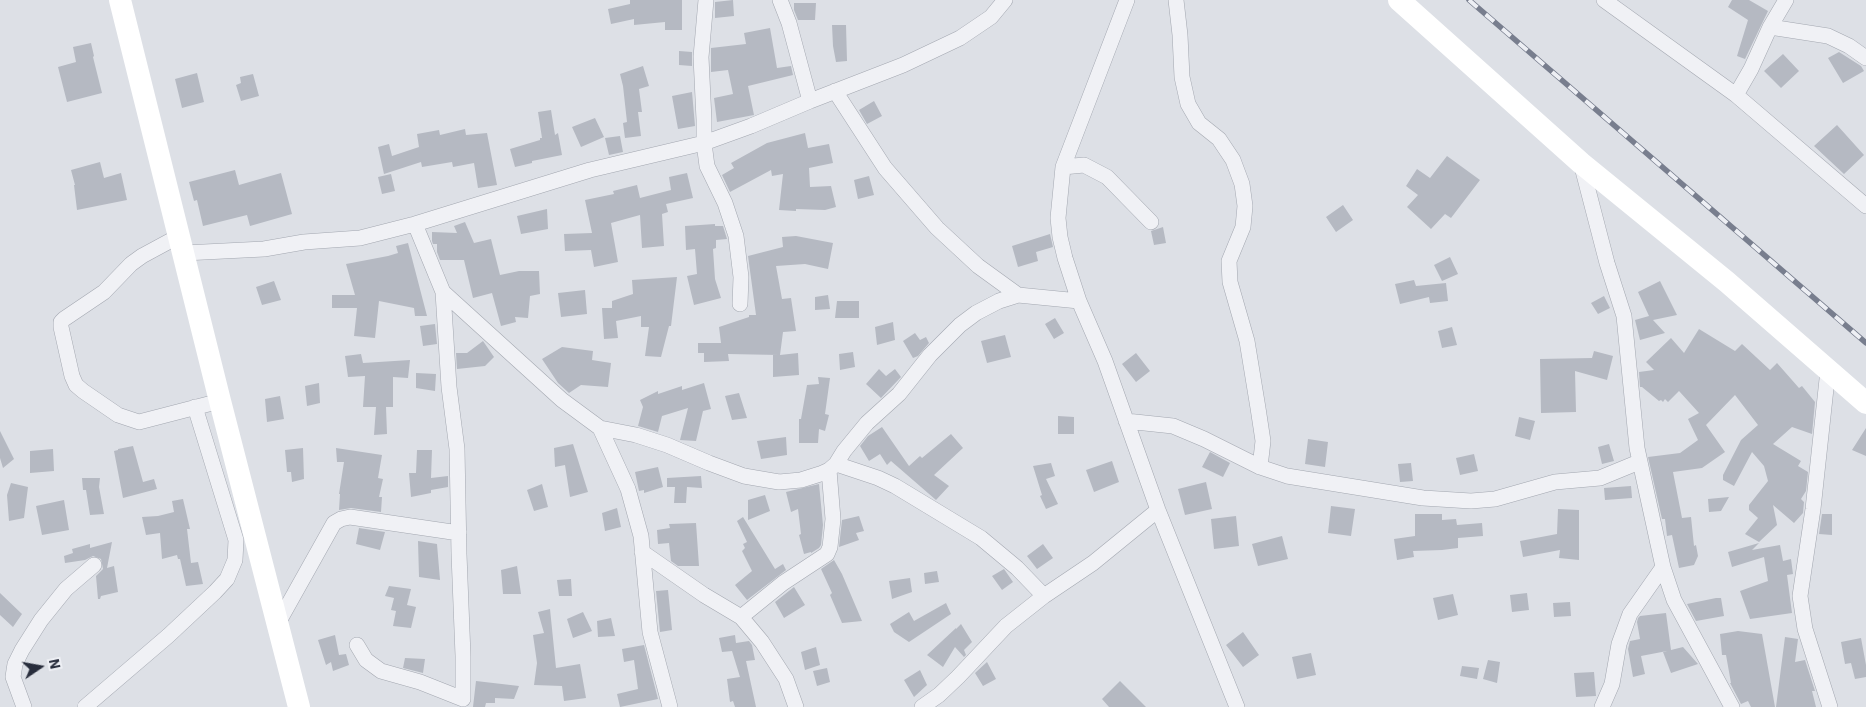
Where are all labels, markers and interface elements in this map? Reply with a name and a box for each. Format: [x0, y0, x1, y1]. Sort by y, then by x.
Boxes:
north arrow [15, 642, 65, 692]
text: N [45, 657, 65, 671]

